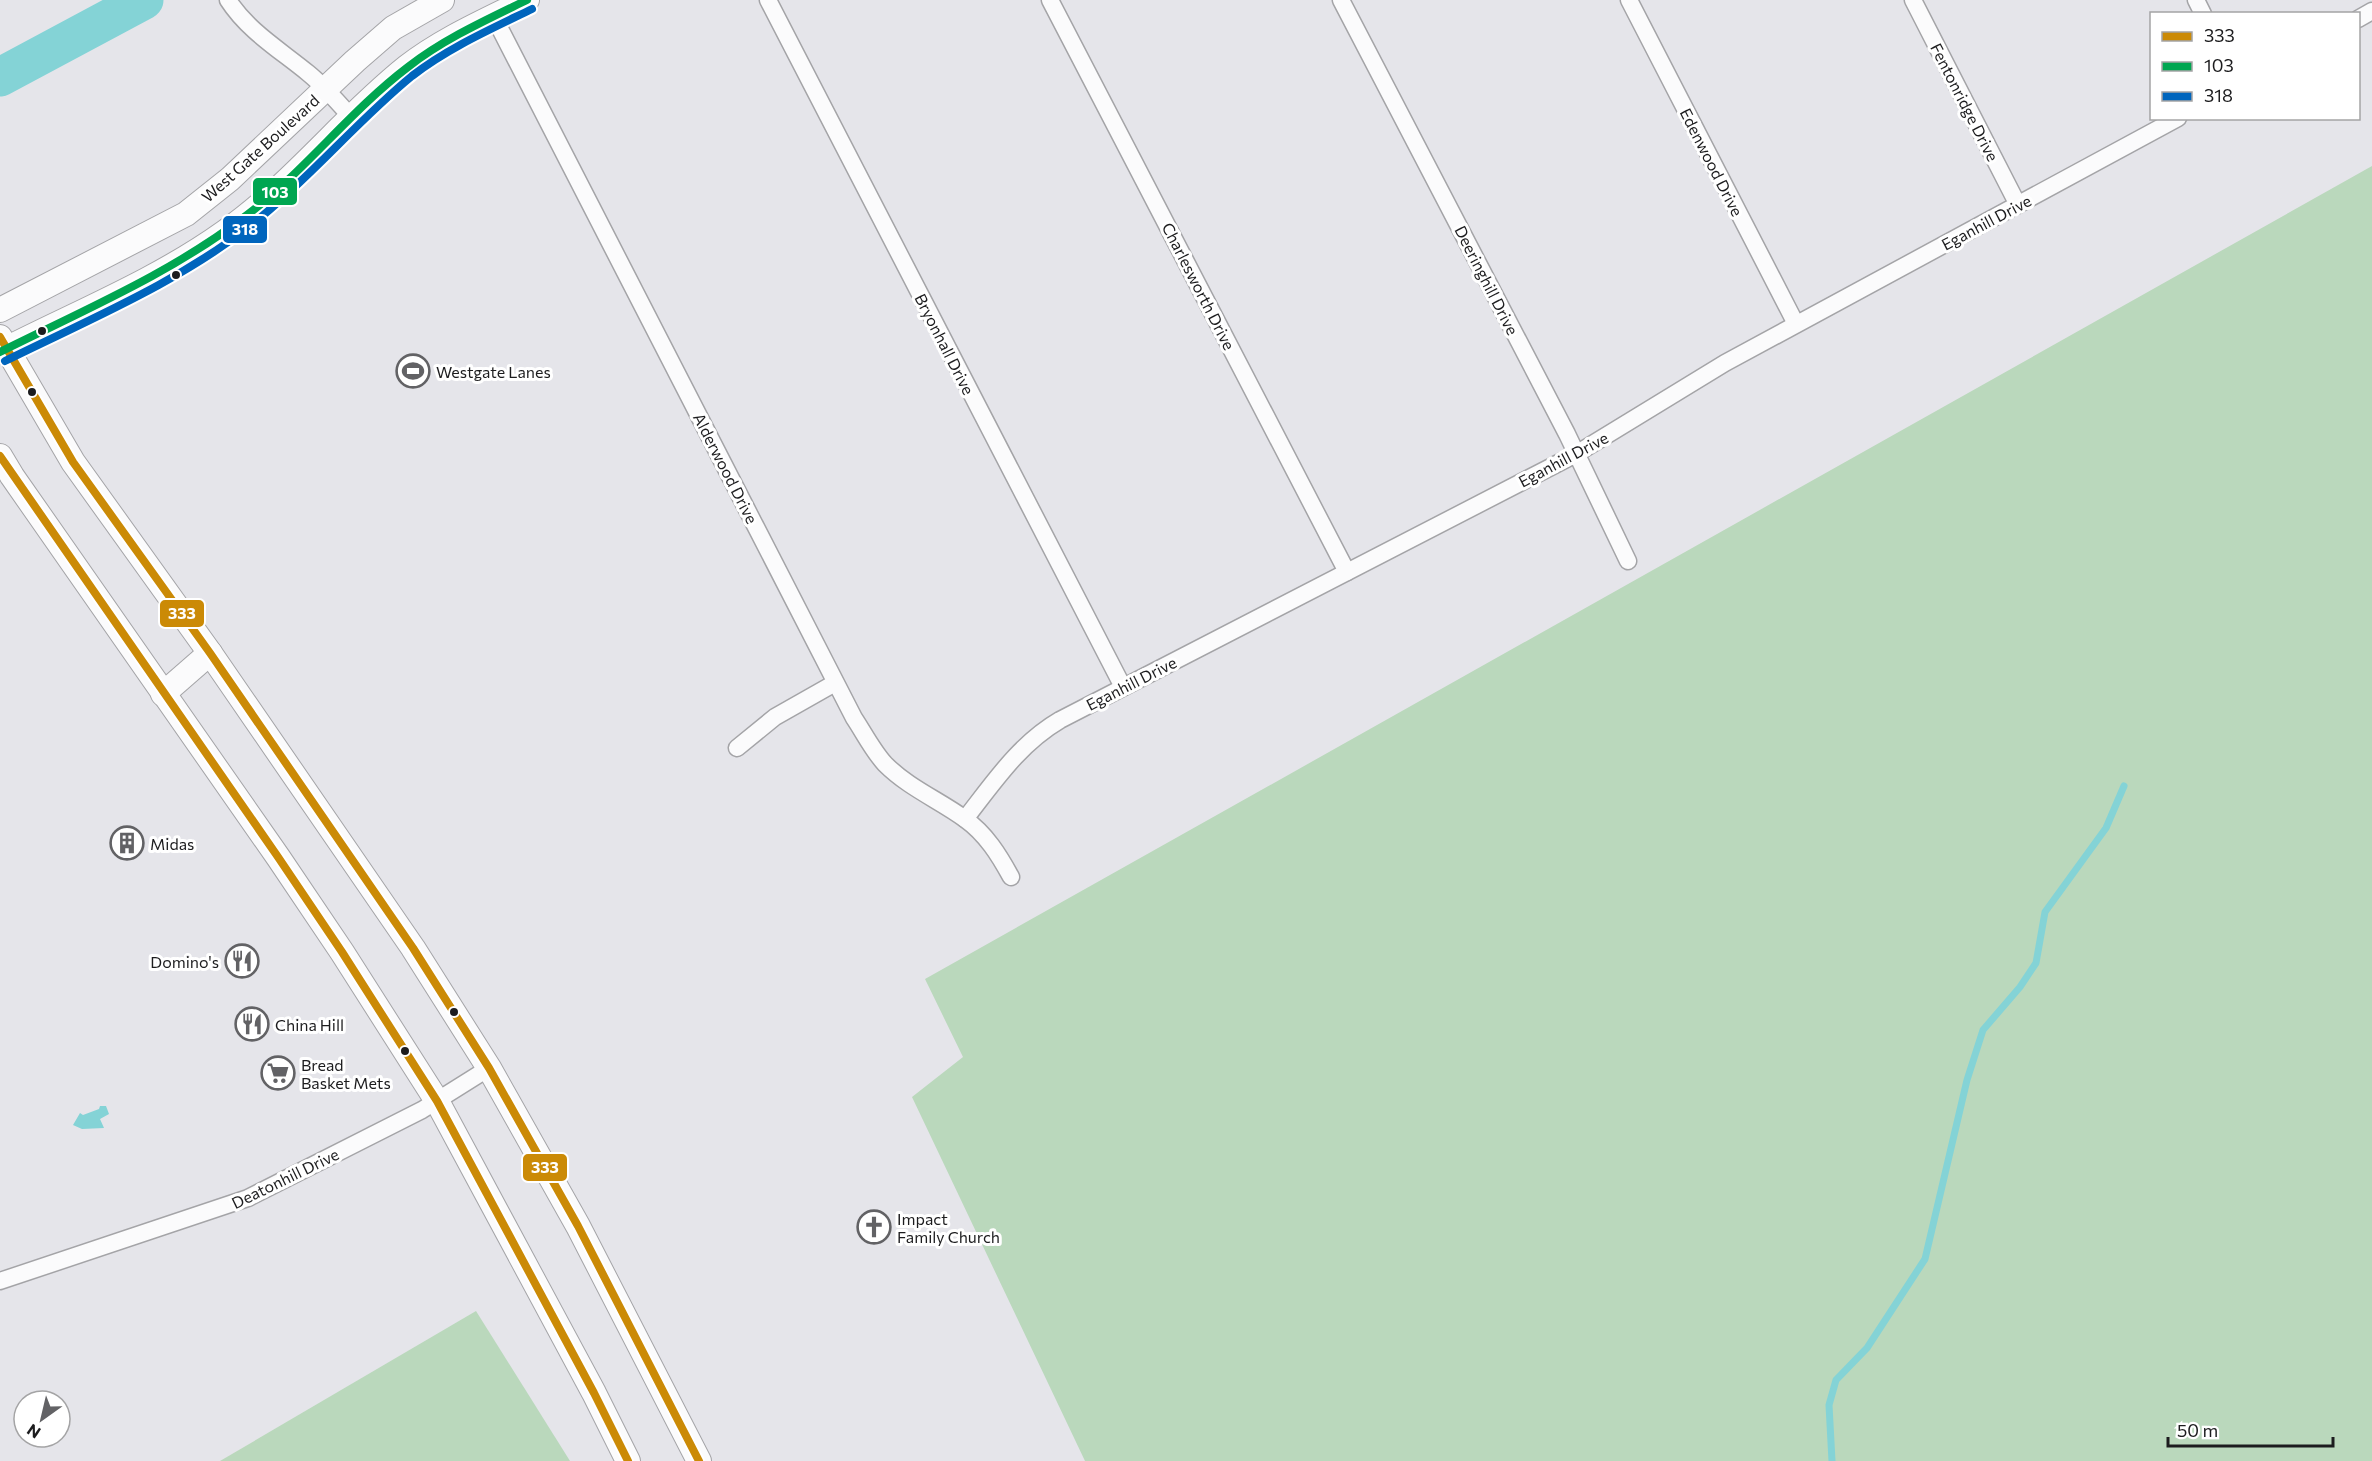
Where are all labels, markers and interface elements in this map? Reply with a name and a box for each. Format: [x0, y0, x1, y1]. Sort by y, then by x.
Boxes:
legend [2150, 12, 2360, 120]
text: 333 [2204, 24, 2235, 46]
street label: Fentonridge Drive [1927, 40, 2003, 164]
text: 103 [2204, 54, 2234, 76]
text: 318 [2204, 84, 2233, 106]
street label: West Gate Boulevard [197, 90, 323, 206]
street label: Edenwood Drive [1677, 105, 1747, 219]
line badge: 103 [252, 177, 298, 206]
text: 103 [261, 182, 289, 201]
street label: Eganhill Drive [1938, 190, 2034, 254]
line badge: 318 [222, 215, 268, 244]
text: 318 [232, 219, 258, 238]
street label: Charlesworth Drive [1159, 219, 1239, 353]
street label: Deeringhill Drive [1451, 222, 1523, 338]
unlabelled marker [170, 269, 182, 281]
street label: Bryonhall Drive [911, 290, 979, 398]
unlabelled marker [36, 325, 48, 337]
sports icon: Westgate Lanes [395, 353, 431, 389]
place label: Westgate Lanes [436, 362, 551, 381]
unlabelled marker [26, 386, 38, 398]
street label: Alderwood Drive [690, 409, 762, 527]
street label: Eganhill Drive [1515, 427, 1611, 491]
line badge: 333 [159, 599, 205, 628]
text: 333 [168, 603, 196, 622]
street label: Eganhill Drive [1083, 652, 1179, 714]
building icon: Midas [109, 825, 145, 861]
place label: Midas [150, 834, 194, 853]
restaurant icon: Domino's [224, 943, 260, 979]
place label: Domino's [150, 952, 219, 971]
restaurant icon: China Hill [234, 1006, 270, 1042]
unlabelled marker [448, 1006, 460, 1018]
place label: China Hill [275, 1015, 344, 1034]
unlabelled marker [399, 1045, 411, 1057]
supermarket icon: Bread Basket Mets [260, 1055, 296, 1091]
place label: Bread Basket Mets [301, 1055, 391, 1092]
street label: Deatonhill Drive [228, 1144, 342, 1212]
line badge: 333 [522, 1153, 568, 1182]
text: 333 [531, 1157, 559, 1176]
church icon: Impact Family Church [856, 1209, 892, 1245]
place label: Impact Family Church [897, 1209, 1000, 1246]
north arrow [12, 1389, 72, 1449]
scale bar [2168, 1410, 2333, 1448]
text: 50 m [2177, 1419, 2218, 1441]
text: N [23, 1421, 44, 1443]

